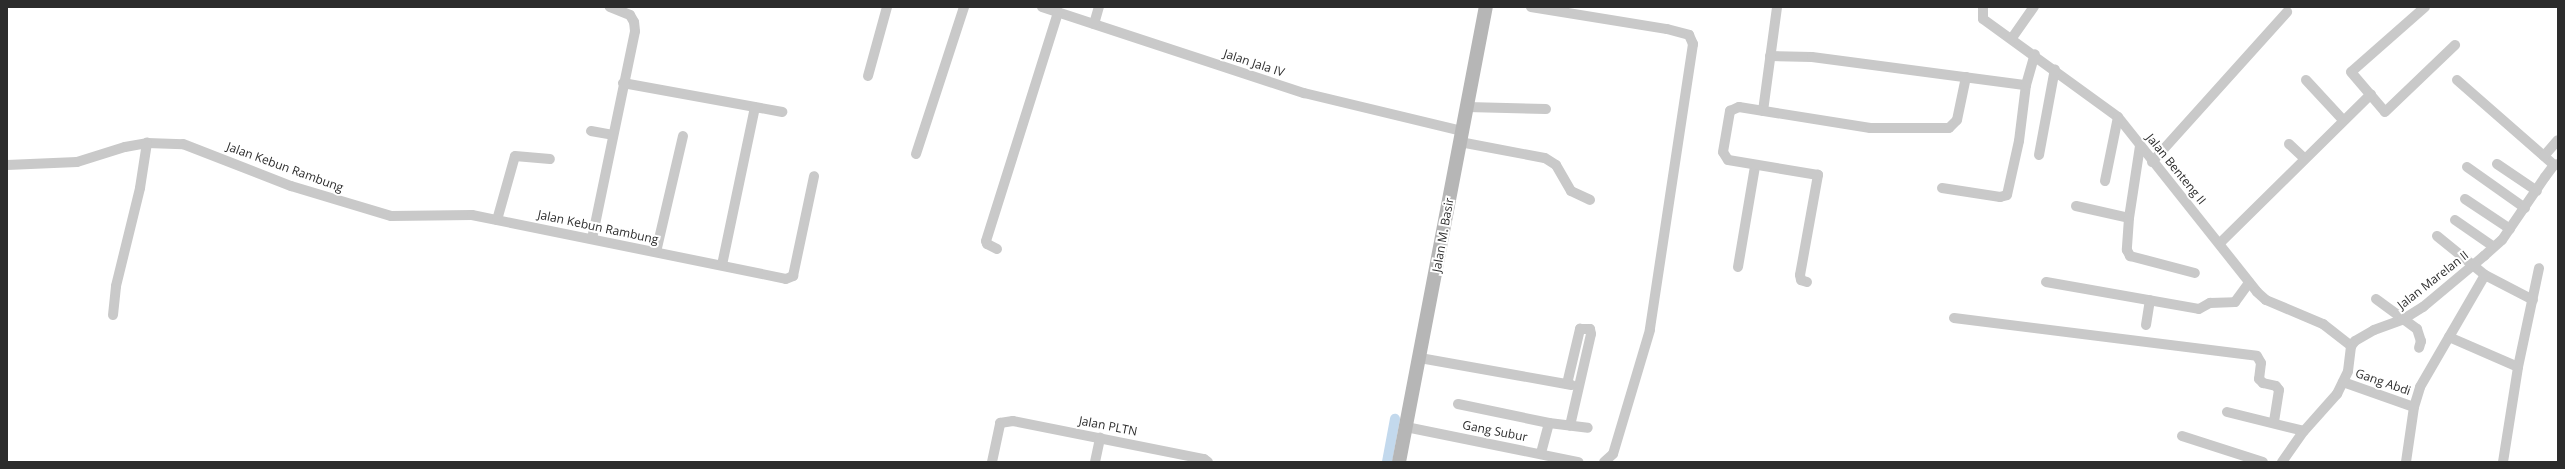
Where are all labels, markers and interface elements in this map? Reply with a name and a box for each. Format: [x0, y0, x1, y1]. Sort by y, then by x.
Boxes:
street label: Jalan Jala IV [1222, 46, 1286, 80]
street label: Jalan Benteng II [2143, 131, 2209, 207]
street label: Jalan Kebun Rambung [225, 139, 345, 195]
street label: Jalan M. Basir [1429, 197, 1457, 273]
street label: Jalan Kebun Rambung [536, 207, 660, 247]
street label: Jalan Marelan II [2395, 248, 2471, 312]
street label: Gang Abdi [2353, 366, 2413, 398]
street label: Jalan PLTN [1078, 413, 1138, 439]
street label: Gang Subur [1461, 418, 1529, 444]

